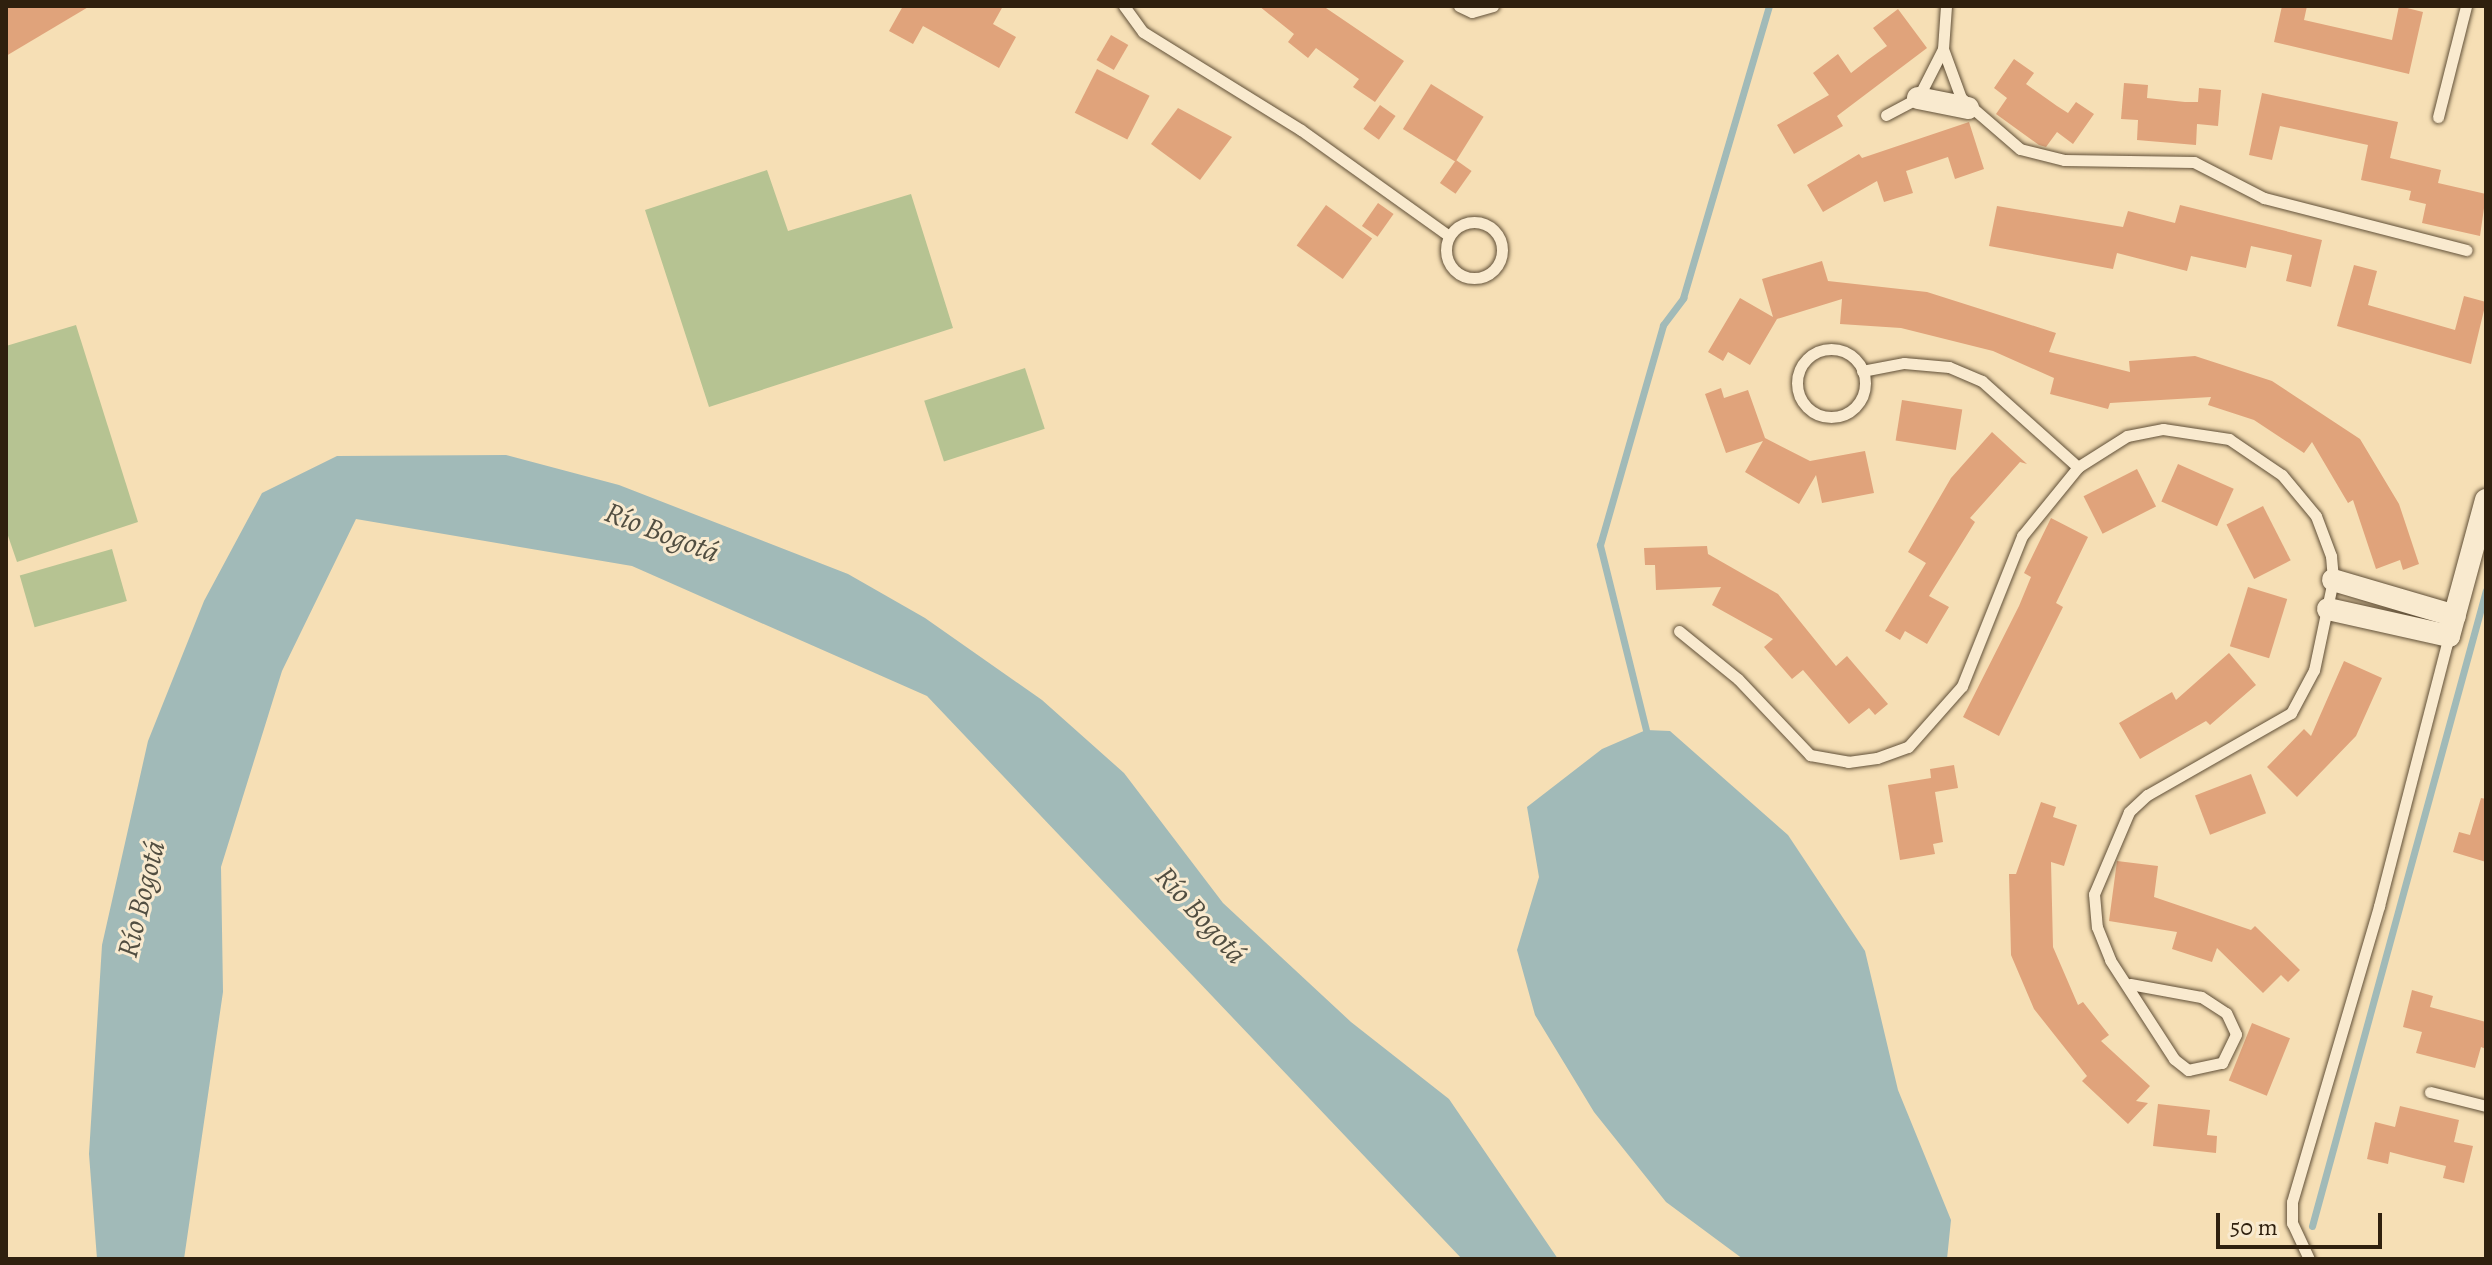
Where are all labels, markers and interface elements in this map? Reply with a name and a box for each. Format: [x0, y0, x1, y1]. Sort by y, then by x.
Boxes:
water label: Río Bogotá [600, 494, 724, 570]
water label: Río Bogotá [109, 837, 173, 961]
water label: Río Bogotá [1148, 859, 1254, 971]
scale bar [2220, 1197, 2386, 1247]
text: 50 m [2230, 1211, 2278, 1243]

